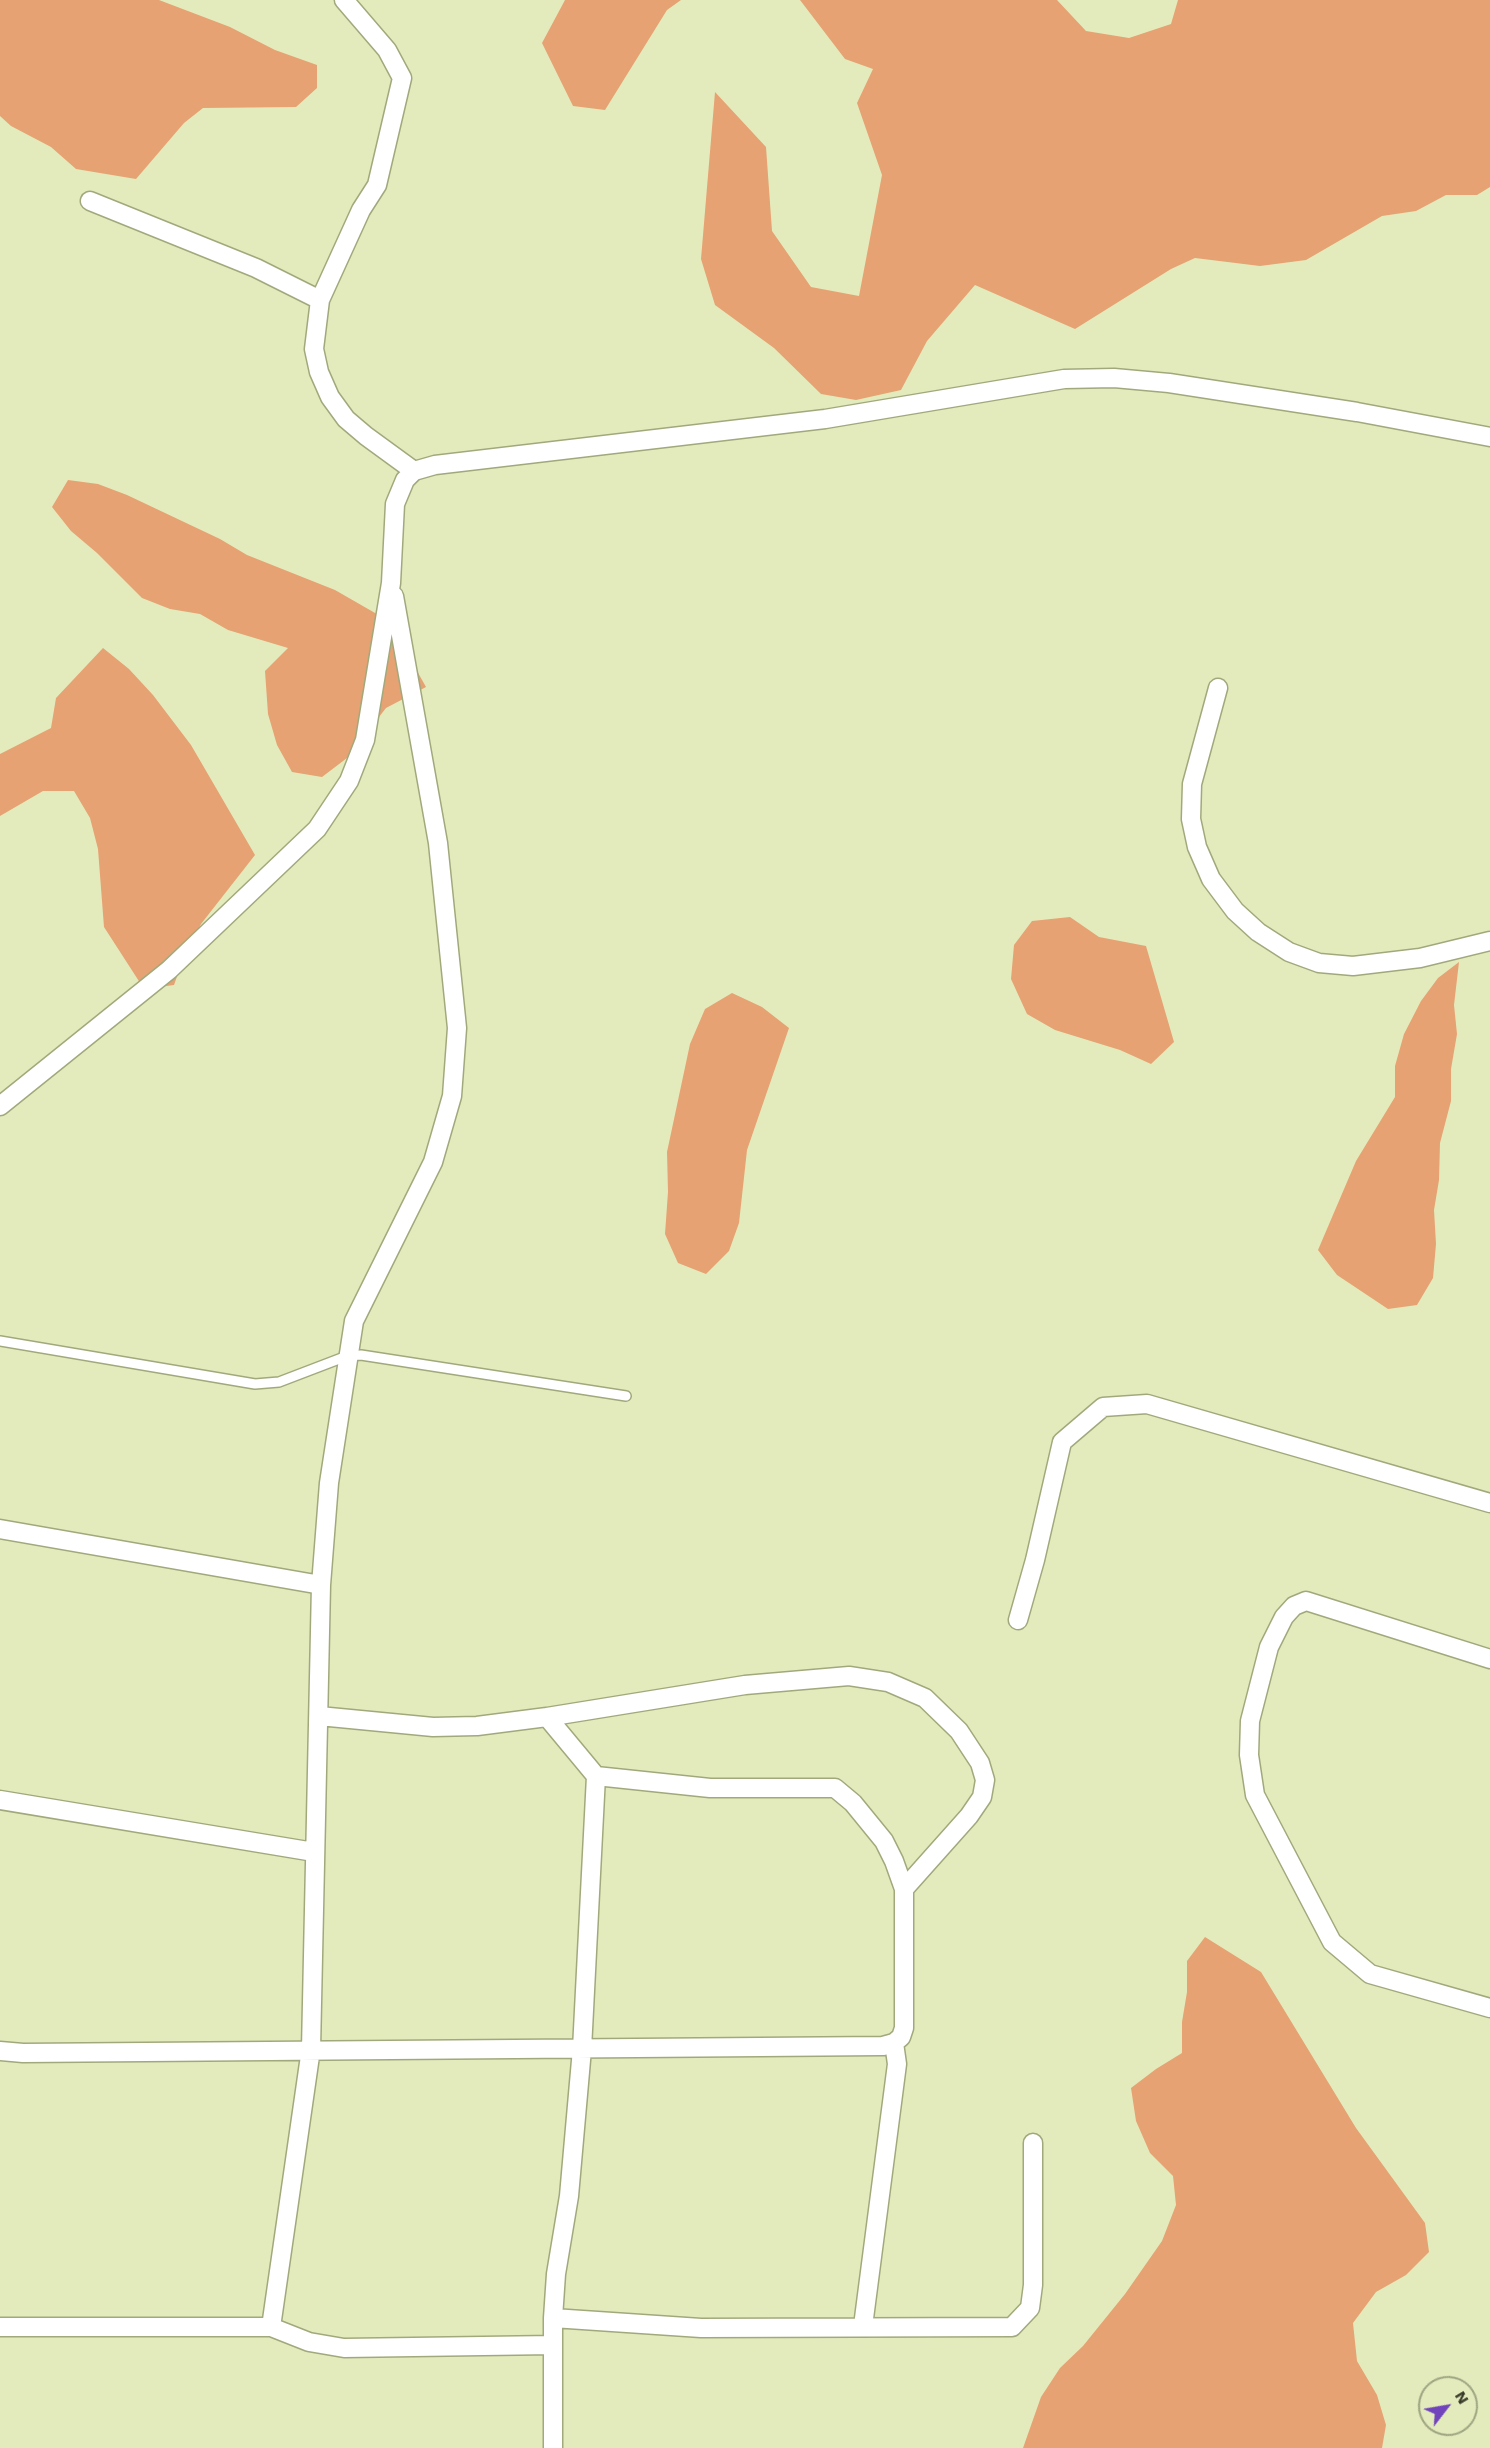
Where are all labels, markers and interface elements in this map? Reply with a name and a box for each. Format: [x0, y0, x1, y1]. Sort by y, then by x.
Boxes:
north arrow [1418, 2376, 1478, 2436]
text: N [1451, 2388, 1473, 2407]

